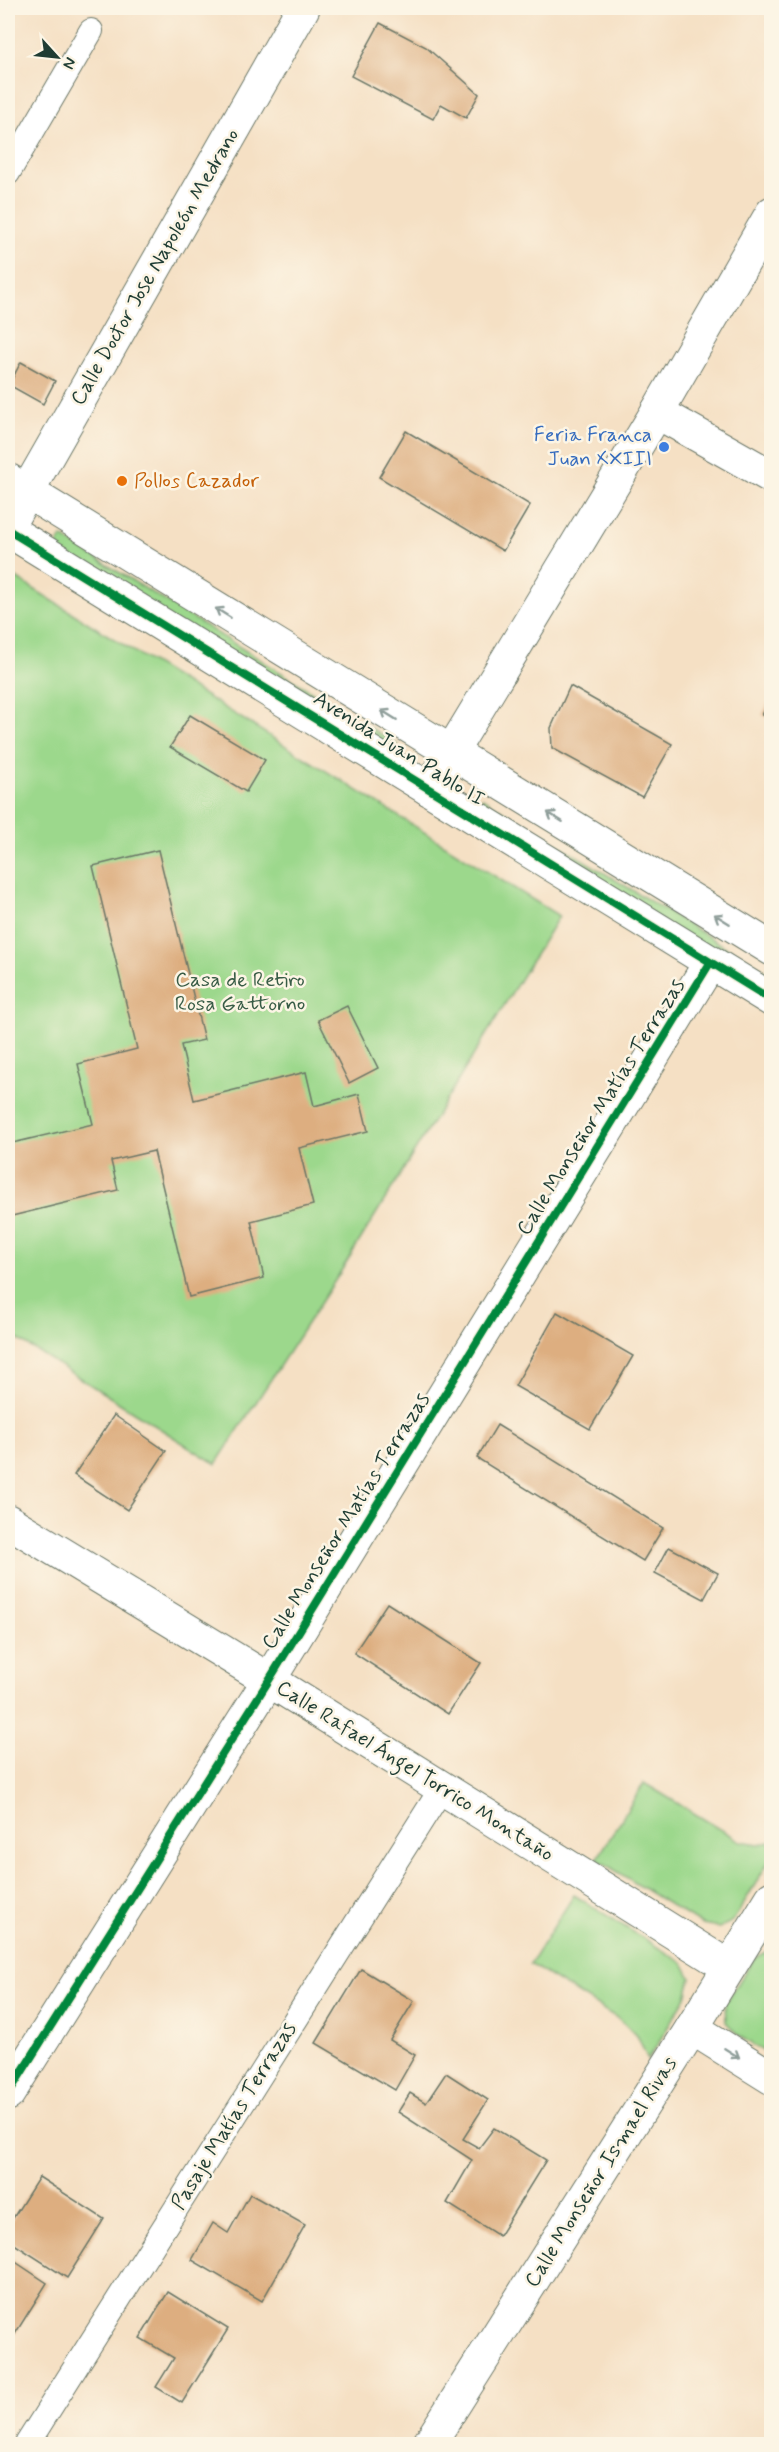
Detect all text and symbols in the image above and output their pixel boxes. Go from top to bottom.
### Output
north arrow [27,27,87,87]
text: N [57,54,81,73]
street label: Calle Doctor Jose Napoleón Medrano [64,124,246,410]
place label: Feria Franca Juan XXIII [534,421,652,473]
marker: Feria Franca Juan XXIII [657,440,671,454]
place label: Pollos Cazador [134,467,259,495]
marker: Pollos Cazador [115,474,129,488]
one-way arrow [215,606,232,618]
street label: Avenida Juan Pablo II [308,685,490,813]
one-way arrow [381,708,398,720]
one-way arrow [547,810,564,822]
one-way arrow [714,912,731,924]
park label: Casa de Retiro Rosa Gattorno [175,966,305,1018]
street label: Calle Monseñor Matías Terrazas [510,973,692,1241]
street label: Calle Monseñor Matías Terrazas [255,1387,437,1655]
street label: Calle Rafael Ángel Torrico Montaño [270,1674,559,1870]
street label: Pasaje Matías Terrazas [165,2017,303,2215]
one-way arrow [723,2047,740,2059]
street label: Calle Monseñor Ismael Rivas [518,2051,684,2293]

